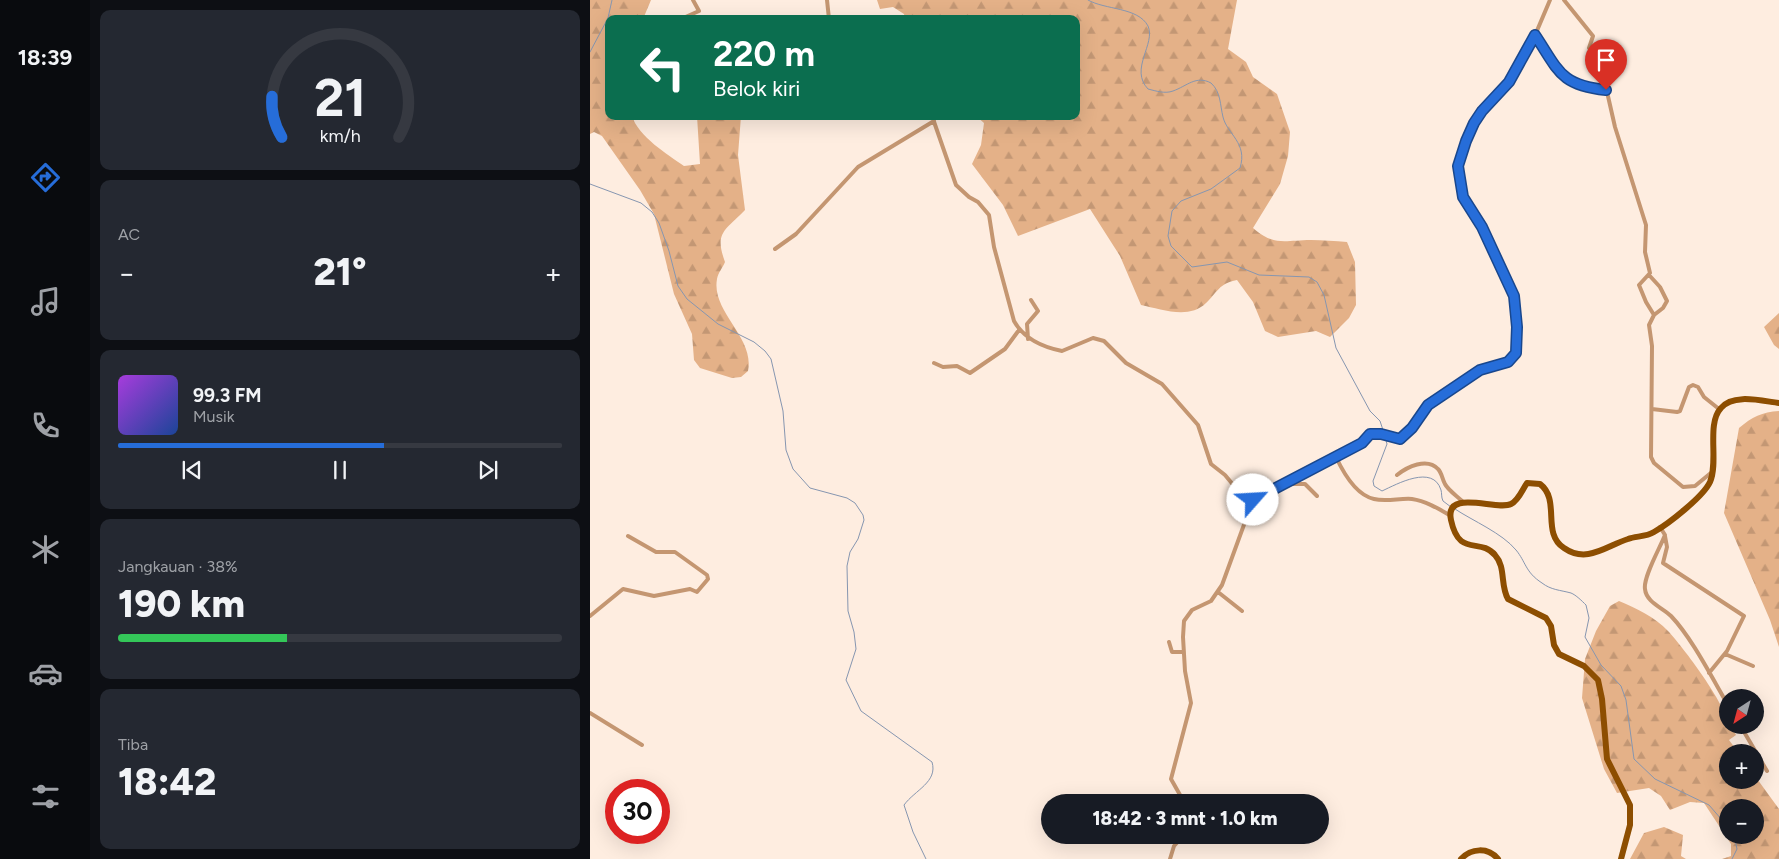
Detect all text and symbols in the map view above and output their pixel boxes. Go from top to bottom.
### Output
text: 220 m [713,33,815,75]
icon: left [630,35,695,100]
pin [1585,39,1627,90]
text: 18:39 [18,44,72,71]
icon: arrive [1592,46,1620,74]
text: 21 [314,67,366,129]
text: Belok kiri [713,75,800,102]
text: km/h [320,125,360,146]
icon: directions [28,160,63,195]
text: AC [118,225,140,244]
text: 21° [313,249,367,295]
text: − [118,256,135,290]
text: + [545,256,562,290]
icon: music [28,284,63,319]
text: 99.3 FM [193,384,262,407]
text: Musik [193,407,234,426]
icon: phone [28,408,63,443]
icon: previous [178,456,206,484]
icon: pause [326,456,354,484]
icon: next [474,456,502,484]
position arrow [1226,473,1278,525]
icon: climate [28,532,63,567]
text: Jangkauan · 38% [118,557,238,576]
text: 190 km [118,581,245,627]
icon: car [28,656,63,691]
north arrow [1719,689,1764,734]
map controls [1719,689,1764,844]
text: Tiba [118,735,148,754]
button: + [1719,744,1764,789]
text: 18:42 [118,759,216,805]
icon: filters [28,779,63,814]
speed limit sign: 30 [605,779,670,844]
button: − [1719,799,1764,844]
text: 18:42 · 3 mnt · 1.0 km [1093,807,1277,830]

